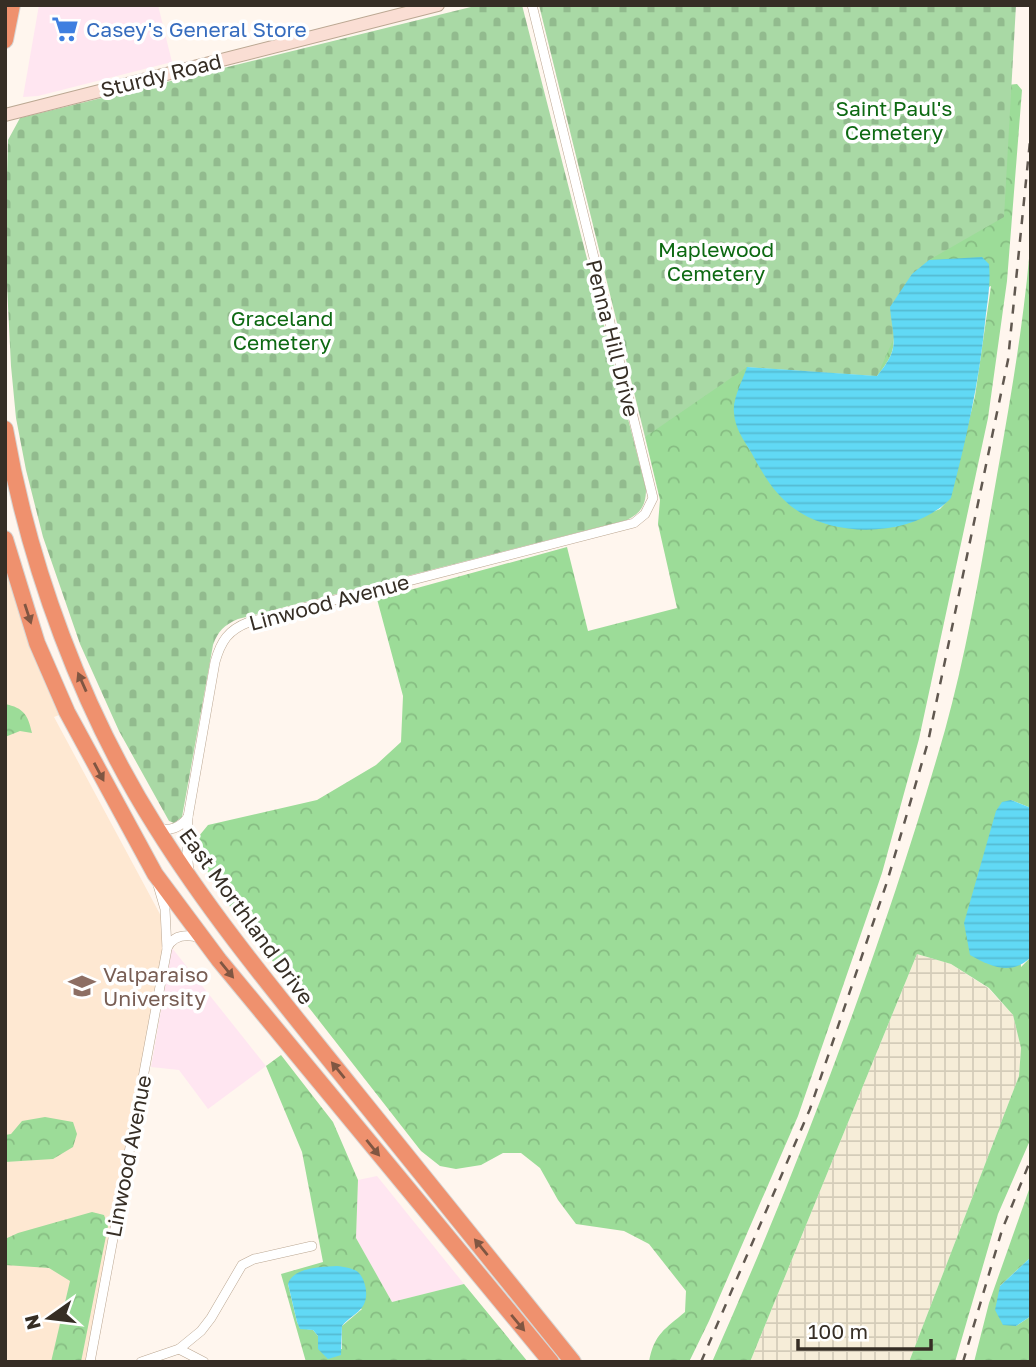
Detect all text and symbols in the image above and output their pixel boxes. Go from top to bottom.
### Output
supermarket icon: Casey's General Store [50,14,80,44]
place label: Casey's General Store [86,16,307,42]
street label: Sturdy Road [98,47,224,103]
park label: Saint Paul's Cemetery [835,95,953,145]
park label: Maplewood Cemetery [658,236,774,286]
street label: Penna Hill Drive [581,257,645,419]
park label: Graceland Cemetery [231,305,333,355]
street label: Linwood Avenue [246,568,412,636]
one-way arrow [23,604,34,625]
one-way arrow [76,672,88,692]
one-way arrow [94,762,105,782]
street label: East Morthland Drive [174,823,320,1009]
place label: Valparaiso University [103,961,208,1011]
one-way arrow [219,962,234,979]
school or university icon: Valparaiso University [67,971,97,1001]
one-way arrow [330,1061,345,1079]
street label: Linwood Avenue [100,1073,156,1239]
one-way arrow [365,1140,380,1157]
one-way arrow [473,1238,488,1256]
north arrow [14,1283,84,1353]
scale bar [798,1308,931,1352]
text: N [19,1312,45,1332]
one-way arrow [511,1314,526,1332]
text: 100 m [808,1318,868,1344]

